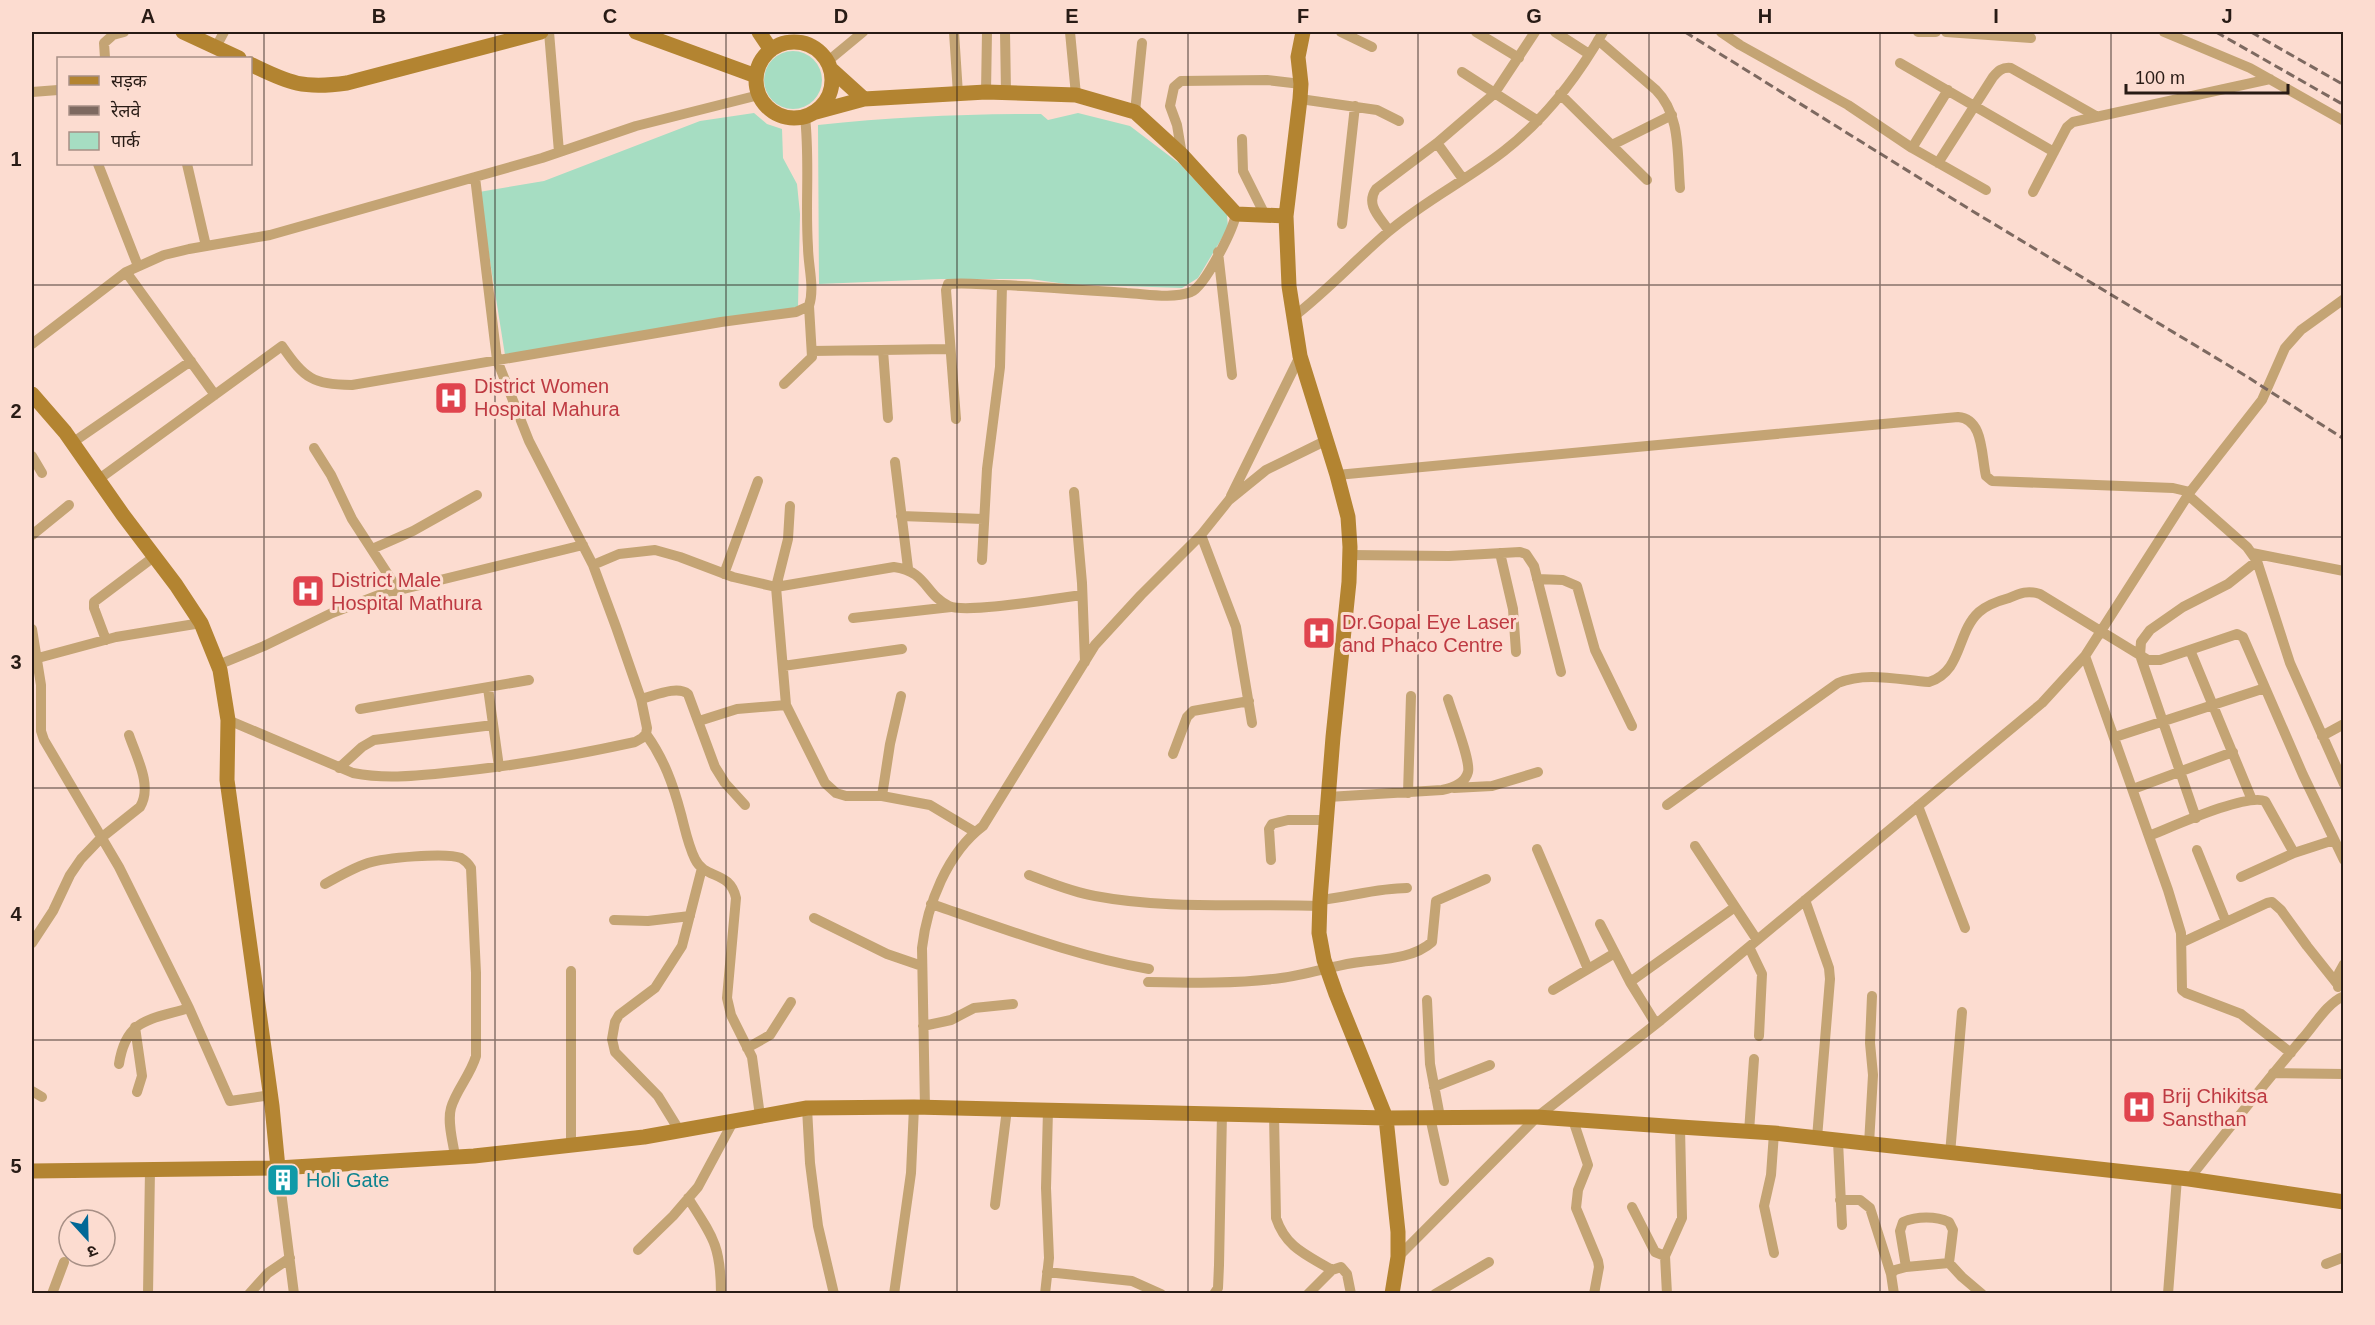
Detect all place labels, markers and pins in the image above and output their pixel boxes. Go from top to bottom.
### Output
place label: District Women Hospital Mahura [474,375,621,420]
hospital icon: District Women Hospital Mahura [433,380,469,416]
place label: District Male Hospital Mathura [331,569,483,614]
hospital icon: District Male Hospital Mathura [290,573,326,609]
place label: Dr.Gopal Eye Laser and Phaco Centre [1342,611,1517,656]
hospital icon: Dr.Gopal Eye Laser and Phaco Centre [1301,615,1337,651]
place label: Brij Chikitsa Sansthan [2162,1085,2268,1130]
hospital icon: Brij Chikitsa Sansthan [2121,1089,2157,1125]
building icon: Holi Gate [265,1162,301,1198]
place label: Holi Gate [306,1169,389,1191]

